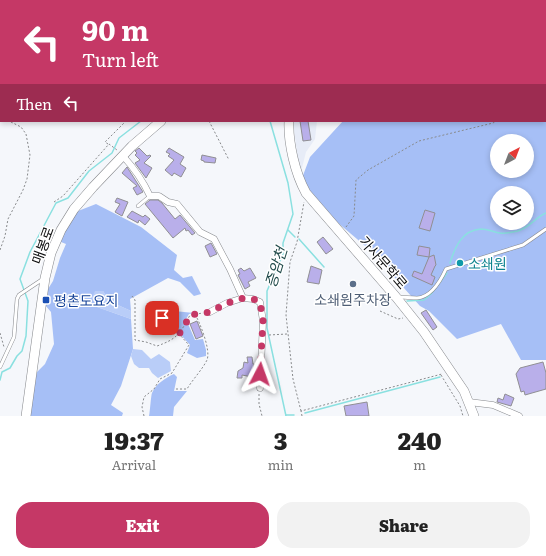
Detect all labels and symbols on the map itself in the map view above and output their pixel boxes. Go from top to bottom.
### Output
north arrow [490,134,534,178]
street label: 매봉로 [26,223,58,267]
street label: 가사문학로 [355,231,413,293]
water label: 증암천 [258,242,293,290]
place label: 소쇄원 [468,253,507,273]
marker: 소쇄원 [455,258,465,268]
marker: 소쇄원주차장 [348,279,358,289]
place label: 소쇄원주차장 [314,289,392,309]
place label: 평촌도요지 [54,290,118,310]
marker: 평촌도요지 [41,295,51,305]
pin [145,301,179,335]
position arrow [239,353,281,395]

